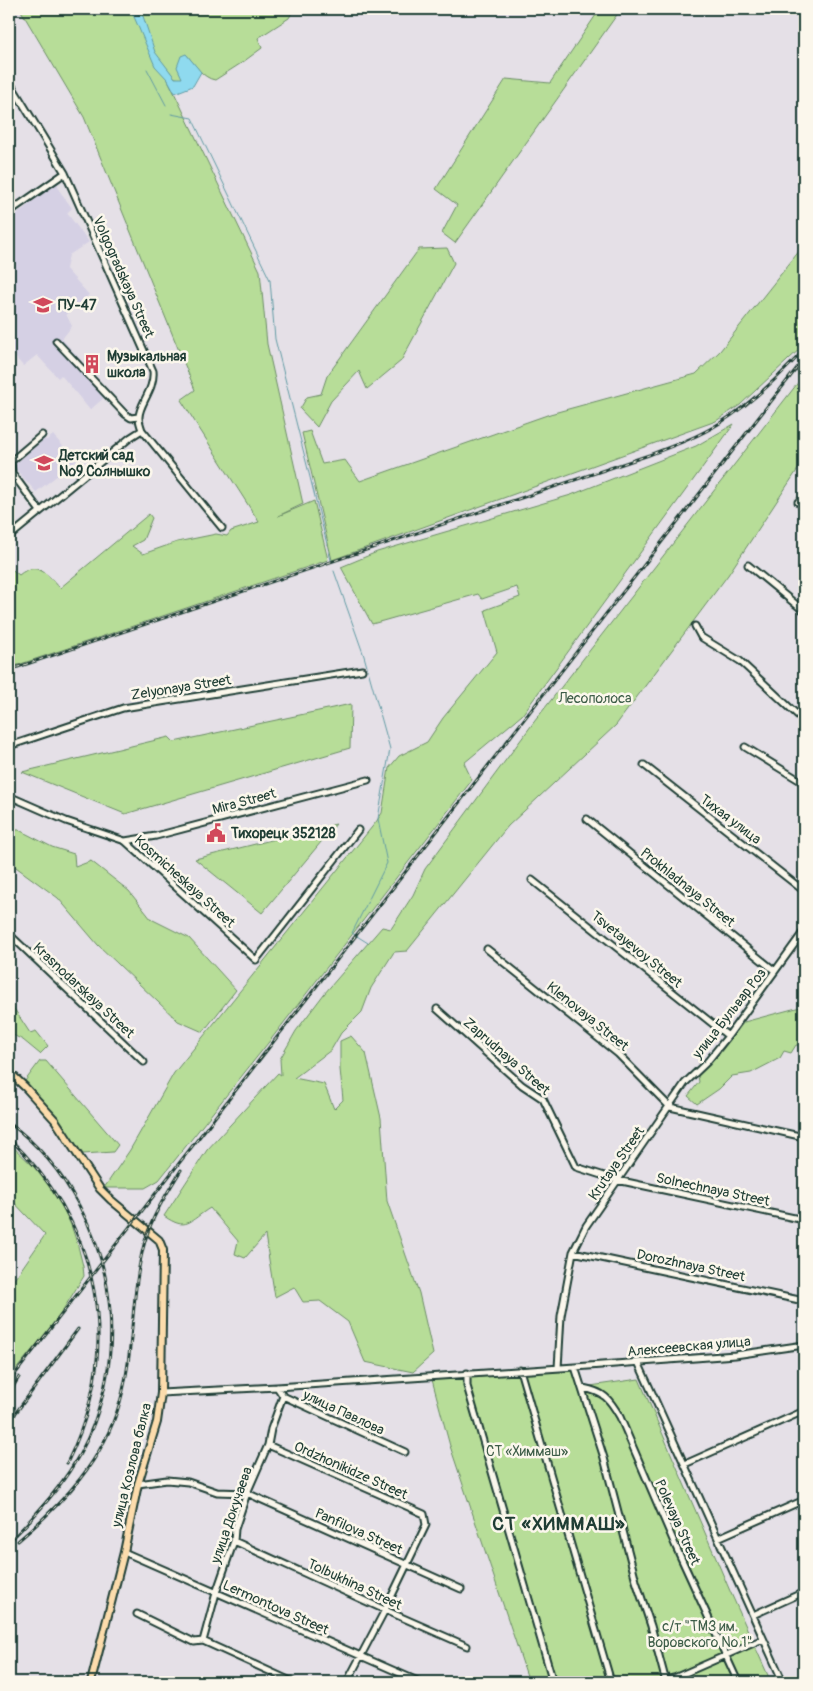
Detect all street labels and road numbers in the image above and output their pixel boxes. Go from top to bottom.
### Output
street label: Volgogradskaya Street [89,214,158,341]
street label: Zelyonaya Street [130,671,233,704]
street label: Mira Street [210,785,278,818]
street label: Тихая улица [697,791,765,848]
street label: Kosmicheskaya Street [131,832,239,931]
street label: Prokhladnaya Street [637,844,739,931]
street label: Tsvetayevoy Street [588,907,686,992]
street label: Krasnodarskaya Street [29,939,138,1042]
street label: улица Бульвар Роз [688,965,770,1063]
street label: Klenovaya Street [543,978,632,1055]
street label: Zaprudnaya Street [460,1014,554,1099]
street label: Krutaya Street [585,1123,648,1203]
street label: Solnechnaya Street [655,1169,771,1210]
street label: Dorozhnaya Street [635,1246,747,1285]
street label: Алексеевская улица [627,1333,751,1360]
street label: улица Павлова [299,1386,387,1439]
street label: улица Козлова балка [108,1401,155,1530]
street label: Ordzhonikidze Street [291,1438,411,1503]
street label: улица Докучаева [207,1465,256,1567]
street label: Polevaya Street [651,1477,704,1568]
street label: Panfilova Street [312,1505,406,1558]
street label: Tolbukhina Street [305,1555,405,1614]
street label: Lermontova Street [220,1576,332,1639]

